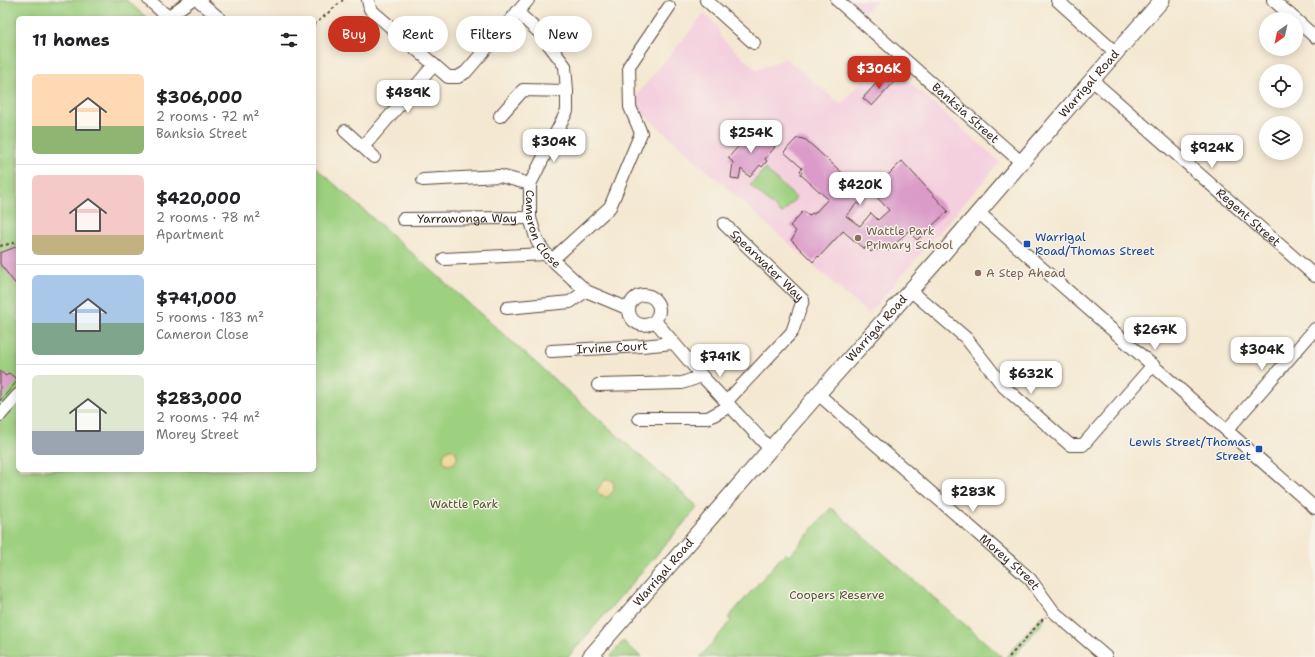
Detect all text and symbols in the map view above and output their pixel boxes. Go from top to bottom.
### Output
north arrow [1259,12,1303,56]
map controls [1259,12,1303,160]
chip: Buy [328,16,380,52]
chip: Rent [388,16,448,52]
chip: Filters [456,16,526,52]
chip: New [534,16,592,52]
text: 11 homes [32,29,110,51]
icon: filters [278,29,300,51]
street label: Warrigal Road [1055,46,1123,121]
pin: $306K [851,56,907,90]
text: $306K [857,60,901,77]
button: locate [1259,64,1303,108]
street label: Banksia Street [928,79,1002,147]
pin: $489K [380,80,436,114]
text: $489K [386,84,430,101]
text: $306,000 [156,86,243,108]
icon: home [64,90,112,138]
text: 2 rooms · 72 m² [156,108,260,125]
button: layers [1259,116,1303,160]
pin: $254K [723,120,779,154]
text: $254K [729,124,773,141]
text: Banksia Street [156,125,247,142]
pin: $304K [526,129,582,163]
text: $304K [532,133,576,150]
pin: $924K [1184,135,1240,169]
text: $924K [1190,139,1234,156]
pin: $420K [832,172,888,206]
text: $420K [838,176,882,193]
street label: Regent Street [1213,185,1284,250]
text: $420,000 [156,187,241,209]
street label: Cameron Close [522,190,564,272]
icon: home [64,191,112,239]
text: 2 rooms · 78 m² [156,209,260,226]
street label: Yarrawonga Way [417,210,517,227]
place label: Wattle Park Primary School [866,223,953,253]
text: Apartment [156,226,224,243]
street label: Spearwater Way [727,226,808,305]
place label: Warrigal Road/Thomas Street [1035,229,1155,259]
marker: Wattle Park Primary School [853,233,863,243]
marker: Warrigal Road/Thomas Street [1022,239,1032,249]
place label: A Step Ahead [986,265,1066,281]
marker: A Step Ahead [973,268,983,278]
text: $741,000 [156,287,237,309]
icon: home [64,291,112,339]
street label: Warrigal Road [842,291,911,365]
text: 5 rooms · 183 m² [156,309,264,326]
pin: $267K [1127,317,1183,351]
text: $267K [1133,321,1177,338]
text: Cameron Close [156,326,249,343]
street label: Irvine Court [576,337,648,358]
pin: $304K [1234,337,1290,371]
text: $304K [1240,341,1284,358]
pin: $741K [692,344,748,378]
text: $741K [700,348,740,365]
pin: $632K [1003,361,1059,395]
text: $632K [1009,365,1053,382]
text: $283,000 [156,387,242,409]
icon: home [64,391,112,439]
text: 2 rooms · 74 m² [156,409,260,426]
text: Morey Street [156,426,239,443]
place label: Lewis Street/Thomas Street [1129,434,1251,464]
marker: Lewis Street/Thomas Street [1254,444,1264,454]
pin: $283K [945,479,1001,513]
text: $283K [951,483,995,500]
park label: Wattle Park [430,496,498,512]
street label: Morey Street [976,530,1043,593]
street label: Warrigal Road [630,535,697,610]
park label: Coopers Reserve [789,587,885,603]

